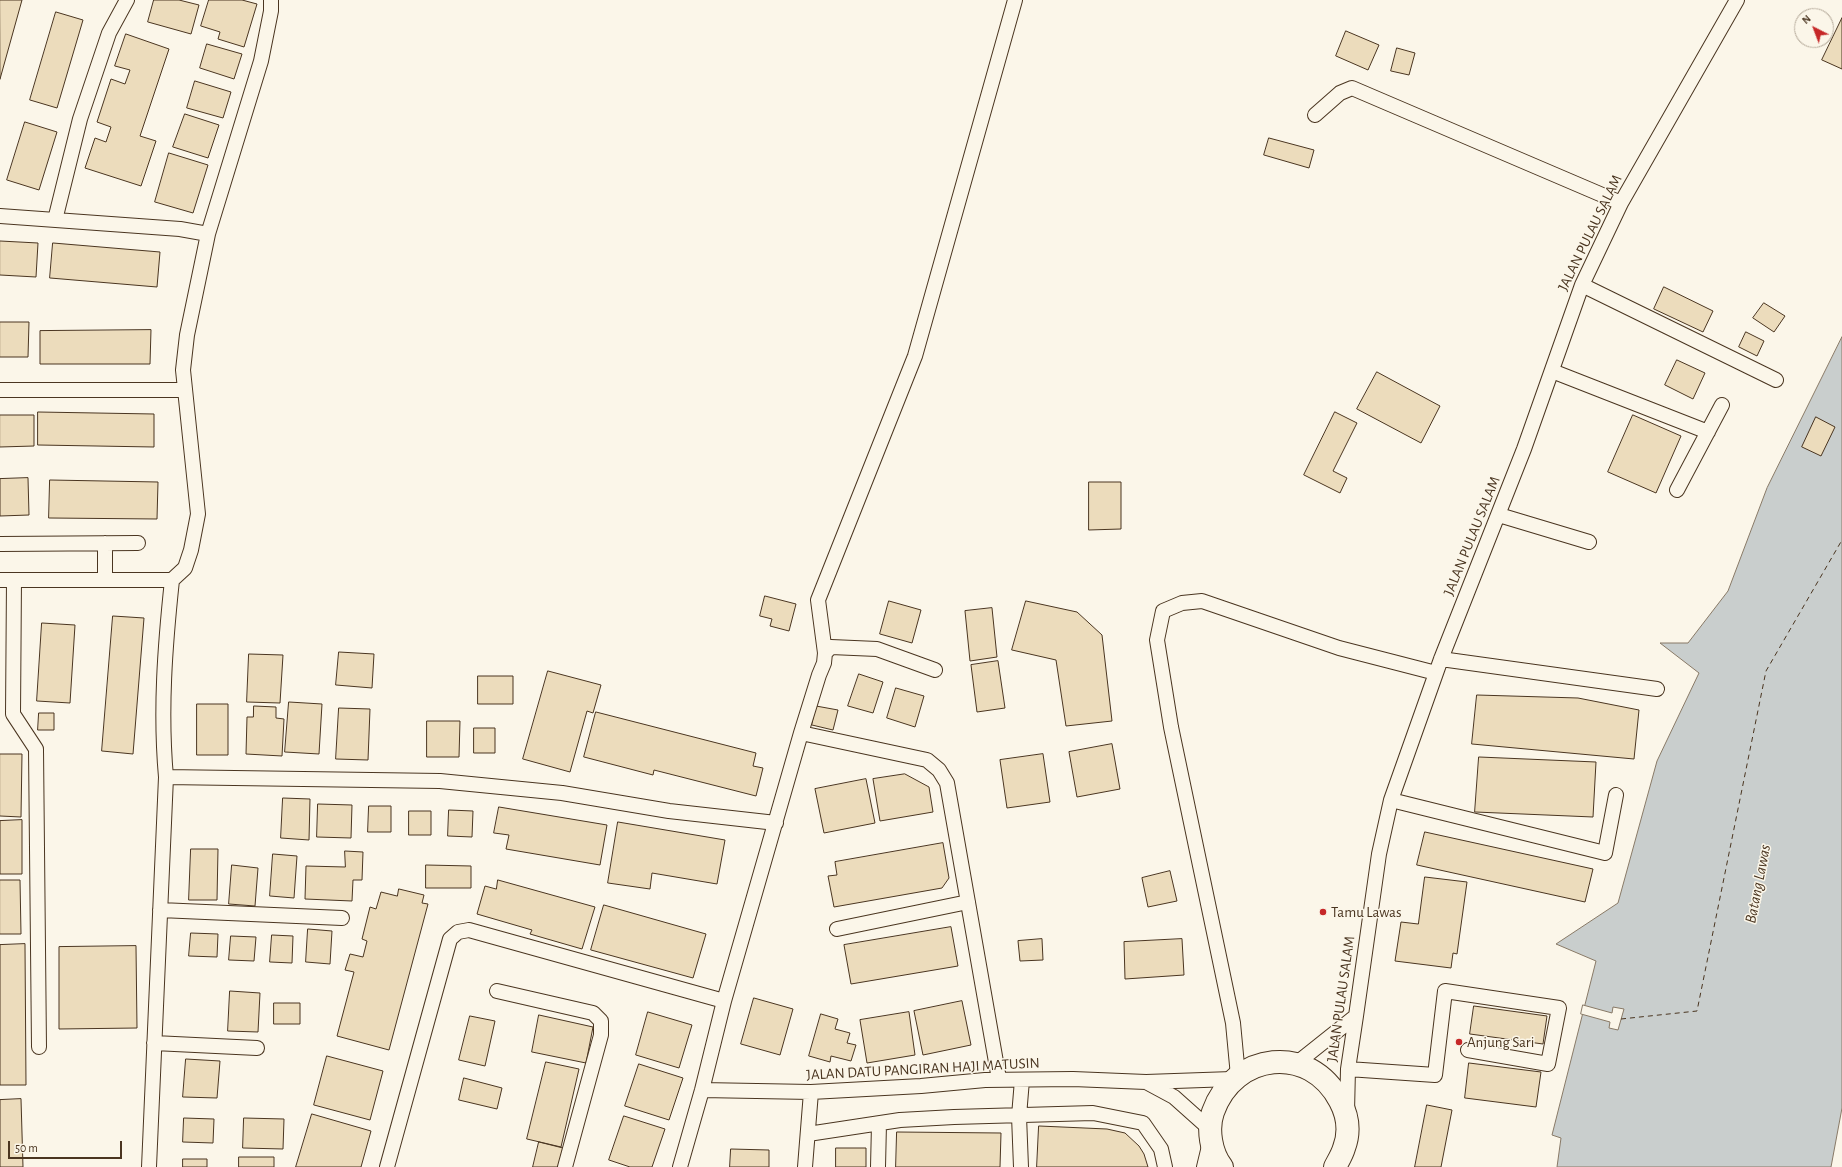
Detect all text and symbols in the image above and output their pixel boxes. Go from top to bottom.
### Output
north arrow [1794,8,1834,48]
text: N [1800,13,1813,26]
street label: JALAN PULAU SALAM [1554,172,1626,294]
street label: JALAN PULAU SALAM [1440,474,1504,598]
water label: Batang Lawas [1741,843,1775,925]
place label: Tamu Lawas [1331,903,1402,921]
marker: Tamu Lawas [1318,907,1328,917]
street label: JALAN PULAU SALAM [1323,935,1359,1063]
place label: Anjung Sari [1467,1033,1534,1051]
marker: Anjung Sari [1454,1037,1464,1047]
street label: JALAN DATU PANGIRAN HAJI MATUSIN [806,1054,1040,1084]
scale bar [10,1133,124,1159]
text: 50 m [15,1142,38,1154]

